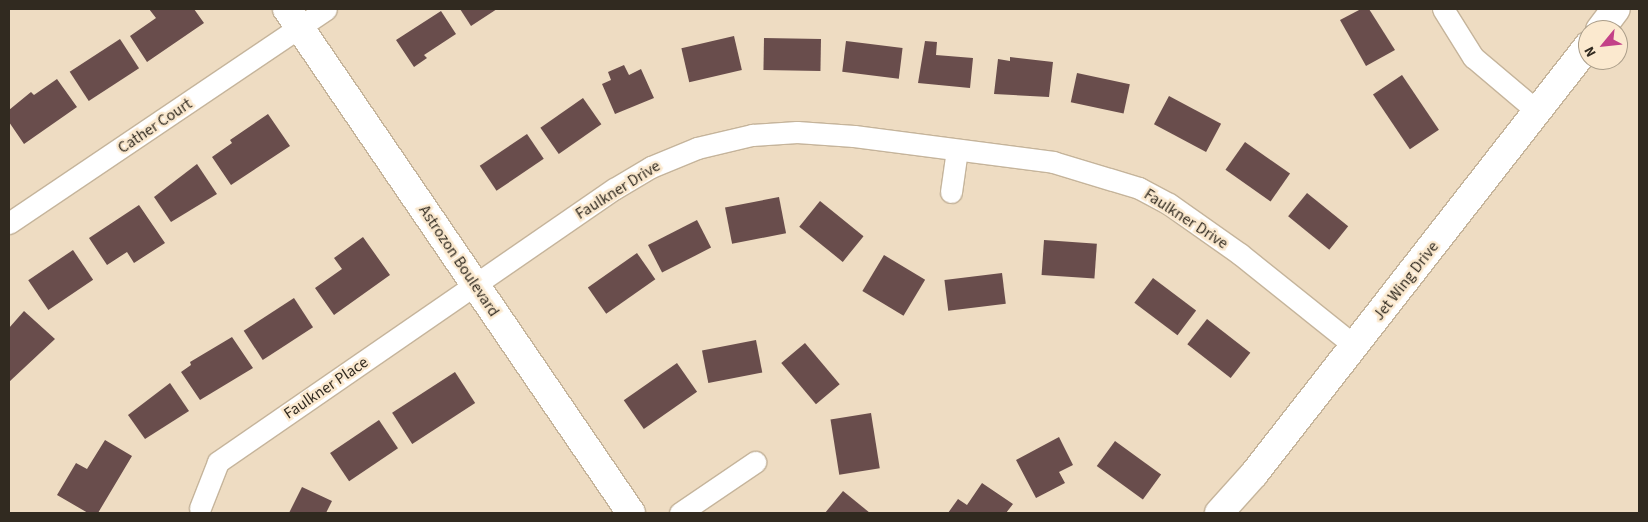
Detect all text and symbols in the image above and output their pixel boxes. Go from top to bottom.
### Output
north arrow [1578,20,1628,70]
text: N [1580,43,1602,60]
street label: Cather Court [114,94,196,158]
street label: Faulkner Drive [572,156,664,224]
street label: Faulkner Drive [1140,185,1232,253]
street label: Astrozon Boulevard [415,202,503,320]
street label: Jet Wing Drive [1369,238,1443,324]
street label: Faulkner Place [280,353,372,423]

